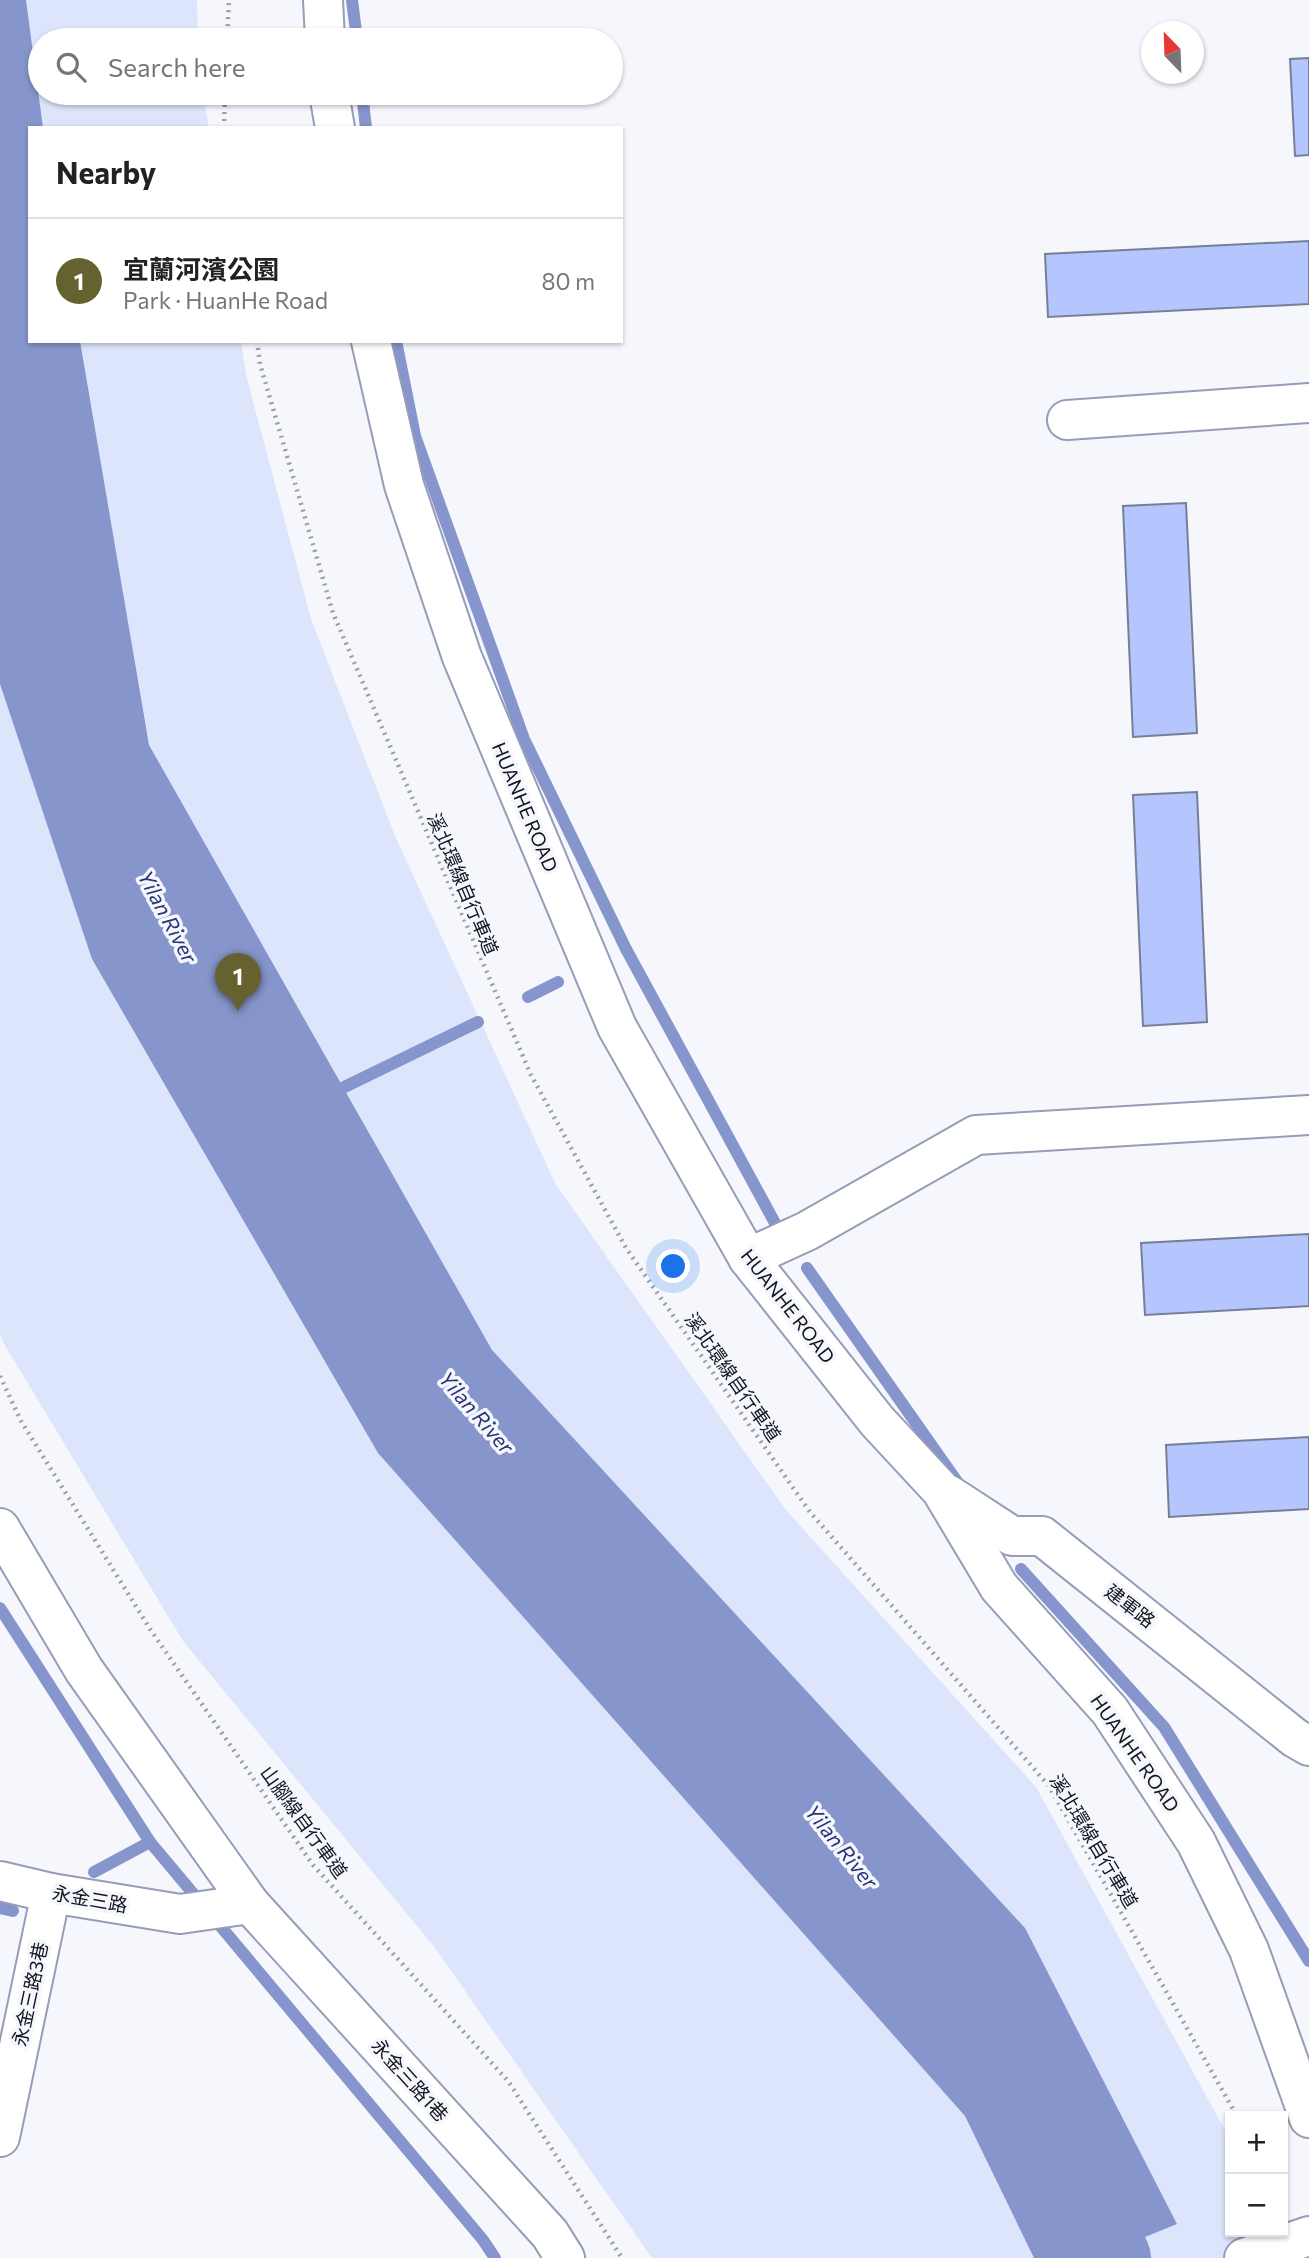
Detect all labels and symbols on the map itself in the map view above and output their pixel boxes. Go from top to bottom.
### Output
north arrow [1141,21,1204,84]
street label: HUANHE ROAD [488,739,563,875]
street label: 溪北環線自行車道 [423,809,504,958]
water label: Yilan River [134,866,203,967]
pin: 1 [215,953,261,1011]
street label: HUANHE ROAD [737,1244,840,1367]
your location [656,1249,690,1283]
street label: 溪北環線自行車道 [680,1308,786,1446]
water label: Yilan River [435,1366,520,1459]
street label: 建軍路 [1101,1579,1160,1632]
street label: HUANHE ROAD [1086,1689,1185,1816]
street label: 山腳線自行車道 [256,1761,353,1882]
street label: 溪北環線自行車道 [1045,1770,1143,1912]
water label: Yilan River [801,1799,884,1894]
street label: 永金三路 [51,1881,130,1916]
street label: 永金三路3巷 [7,1940,52,2048]
street label: 永金三路1巷 [367,2034,453,2126]

